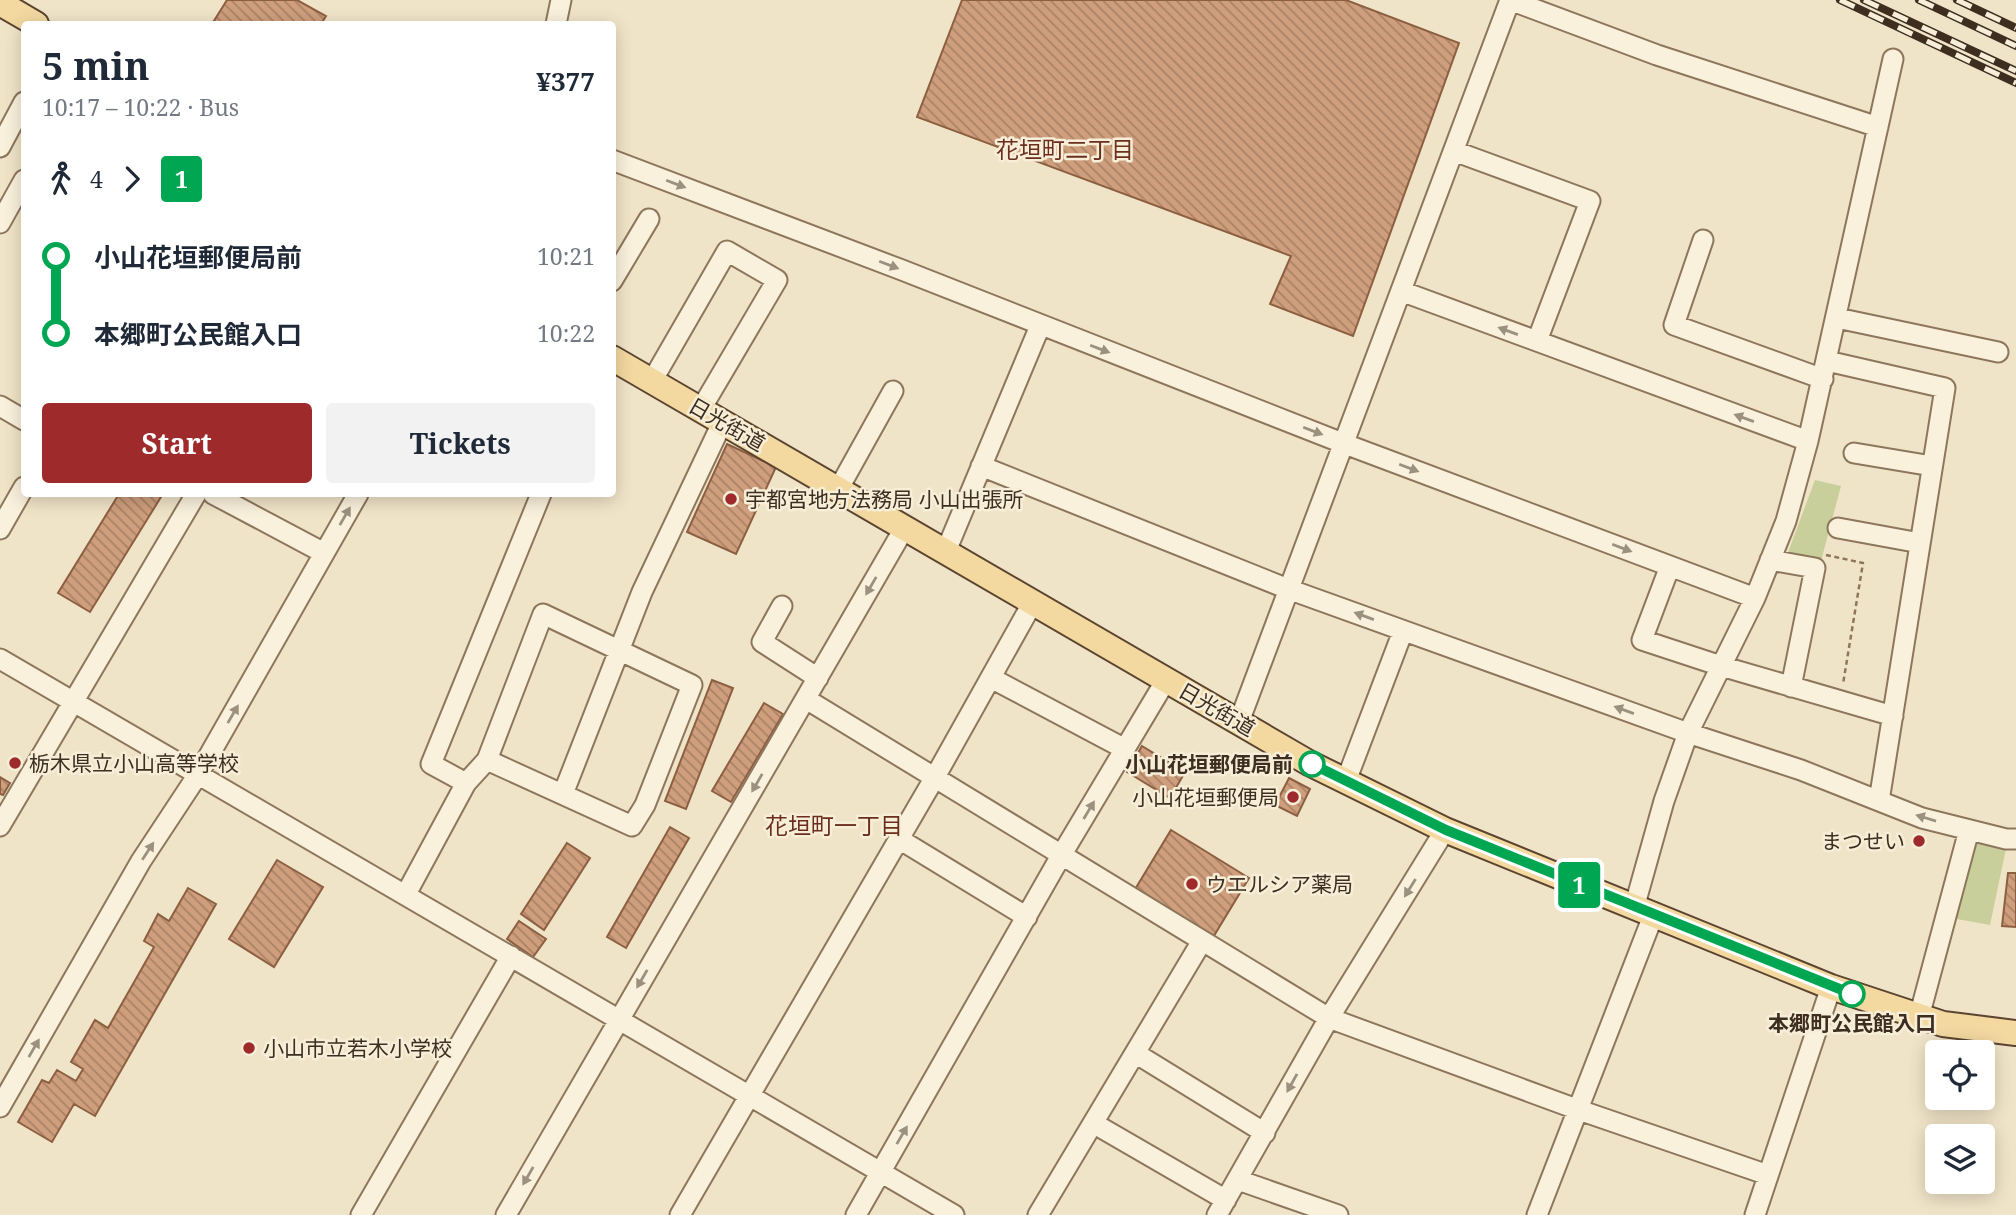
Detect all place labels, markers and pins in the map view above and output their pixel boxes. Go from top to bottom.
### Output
place label: 宇都宮地方法務局 小山出張所 [745,485,1023,513]
marker: 宇都宮地方法務局 小山出張所 [723,491,739,507]
place label: 栃木県立小山高等学校 [29,749,239,777]
place label: 小山花垣郵便局前 [1125,750,1293,778]
marker: 小山花垣郵便局前 [1299,751,1325,777]
marker: 栃木県立小山高等学校 [7,755,23,771]
place label: 小山花垣郵便局 [1132,783,1279,811]
marker: 小山花垣郵便局 [1285,789,1301,805]
place label: まつせい [1821,827,1905,855]
marker: まつせい [1911,833,1927,849]
place label: ウエルシア薬局 [1206,870,1353,898]
marker: ウエルシア薬局 [1184,876,1200,892]
marker: 本郷町公民館入口 [1839,981,1865,1007]
place label: 本郷町公民館入口 [1768,1009,1936,1037]
place label: 小山市立若木小学校 [263,1034,452,1062]
marker: 小山市立若木小学校 [241,1040,257,1056]

